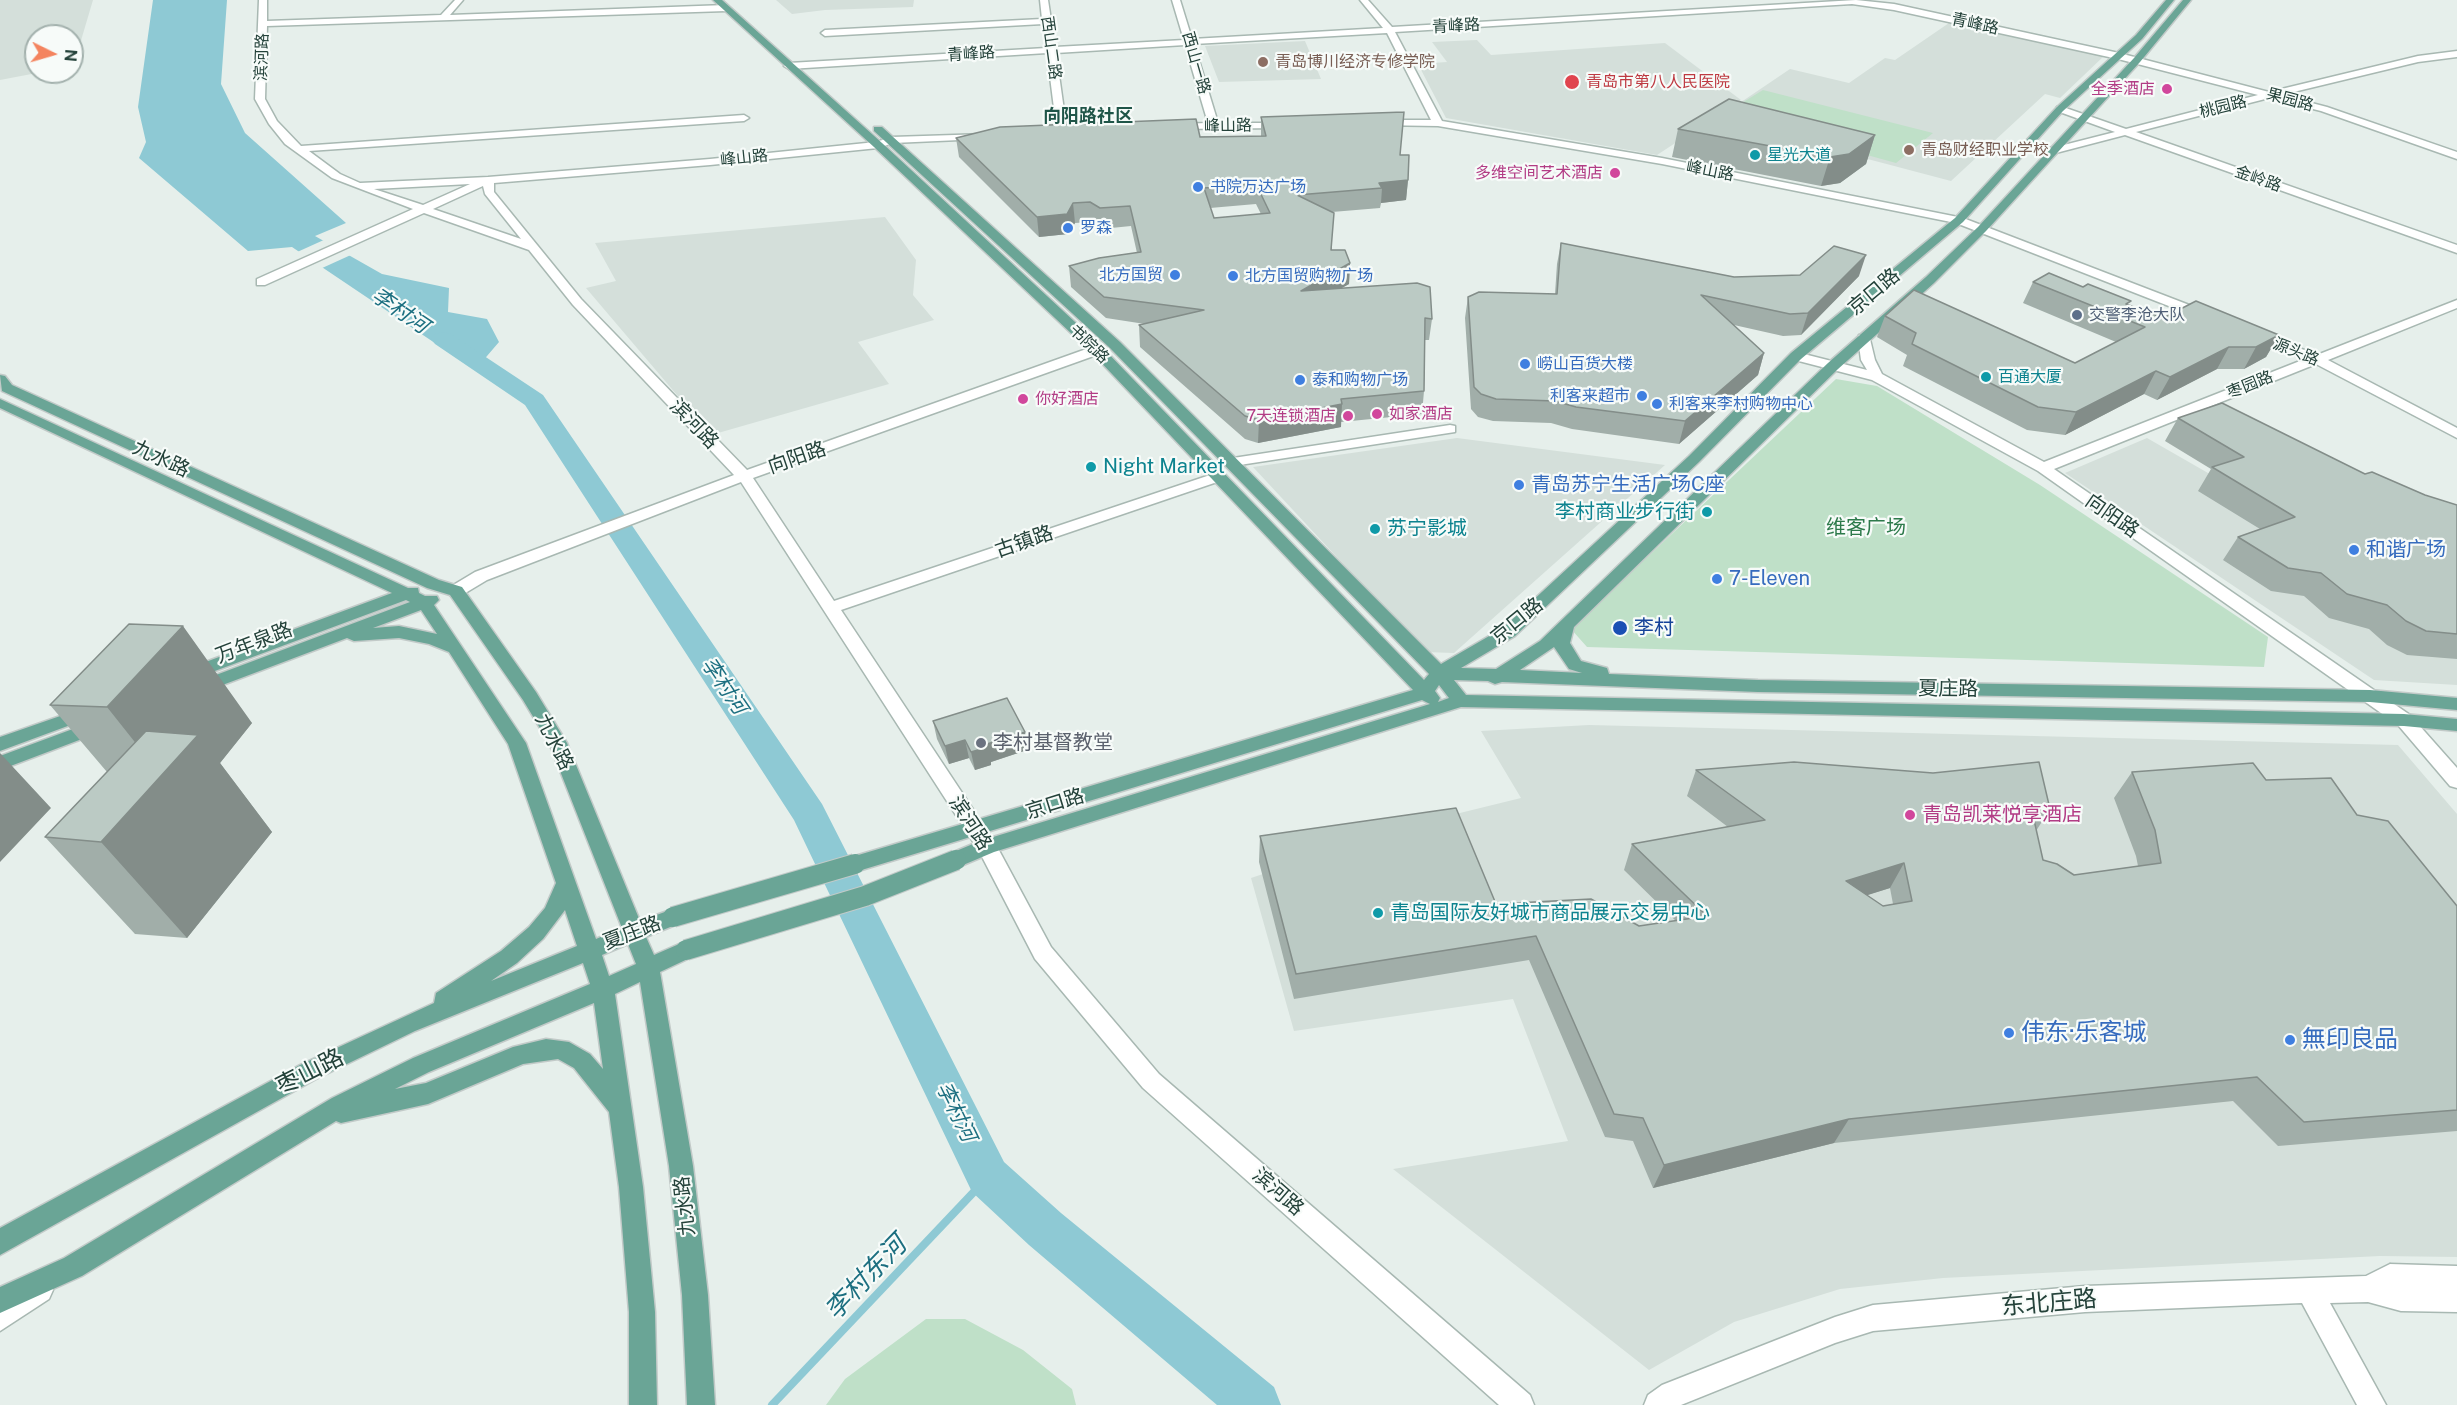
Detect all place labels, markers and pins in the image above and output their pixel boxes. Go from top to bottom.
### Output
place label: 青岛博川经济专修学院 [1275,52,1435,72]
marker: 青岛博川经济专修学院 [1256,55,1270,69]
place label: 青岛市第八人民医院 [1586,72,1730,92]
marker: 青岛市第八人民医院 [1563,73,1581,91]
place label: 全季酒店 [2091,79,2155,99]
marker: 全季酒店 [2160,82,2174,96]
place label: 青岛财经职业学校 [1921,140,2049,160]
marker: 青岛财经职业学校 [1902,143,1916,157]
place label: 星光大道 [1767,145,1831,165]
marker: 星光大道 [1748,148,1762,162]
place label: 多维空间艺术酒店 [1475,163,1603,183]
marker: 多维空间艺术酒店 [1608,166,1622,180]
place label: 书院万达广场 [1210,177,1306,197]
marker: 书院万达广场 [1191,180,1205,194]
place label: 罗森 [1080,218,1112,238]
marker: 罗森 [1061,221,1075,235]
place label: 北方国贸 [1099,265,1163,285]
place label: 北方国贸购物广场 [1245,266,1373,286]
marker: 北方国贸 [1168,268,1182,282]
marker: 北方国贸购物广场 [1226,269,1240,283]
place label: 交警李沧大队 [2089,305,2185,325]
marker: 交警李沧大队 [2070,308,2084,322]
place label: 崂山百货大楼 [1537,354,1633,374]
marker: 崂山百货大楼 [1518,357,1532,371]
place label: 百通大厦 [1998,367,2062,387]
place label: 泰和购物广场 [1312,370,1408,390]
marker: 百通大厦 [1979,370,1993,384]
marker: 泰和购物广场 [1293,373,1307,387]
place label: 利客来超市 [1550,386,1630,406]
place label: 你好酒店 [1035,389,1099,409]
marker: 利客来超市 [1635,389,1649,403]
marker: 你好酒店 [1016,392,1030,406]
place label: 利客来李村购物中心 [1669,394,1813,414]
marker: 利客来李村购物中心 [1650,397,1664,411]
place label: 如家酒店 [1389,404,1453,424]
place label: 7天连锁酒店 [1246,406,1336,426]
marker: 如家酒店 [1370,407,1384,421]
marker: 7天连锁酒店 [1341,409,1355,423]
place label: Night Market [1103,455,1225,479]
marker: Night Market [1084,460,1098,474]
place label: 青岛苏宁生活广场C座 [1531,473,1725,497]
marker: 青岛苏宁生活广场C座 [1512,478,1526,492]
place label: 李村商业步行街 [1555,500,1695,524]
marker: 李村商业步行街 [1700,505,1714,519]
place label: 苏宁影城 [1387,517,1467,541]
marker: 苏宁影城 [1368,522,1382,536]
place label: 和谐广场 [2366,538,2446,562]
marker: 和谐广场 [2347,543,2361,557]
place label: 7-Eleven [1729,567,1810,591]
marker: 7-Eleven [1710,572,1724,586]
place label: 李村 [1634,616,1674,640]
marker: 李村 [1611,619,1629,637]
place label: 李村基督教堂 [993,731,1113,755]
marker: 李村基督教堂 [974,736,988,750]
place label: 青岛凯莱悦享酒店 [1922,803,2082,827]
marker: 青岛凯莱悦享酒店 [1903,808,1917,822]
place label: 青岛国际友好城市商品展示交易中心 [1390,901,1710,925]
marker: 青岛国际友好城市商品展示交易中心 [1371,906,1385,920]
place label: 伟东·乐客城 [2021,1019,2147,1047]
marker: 伟东·乐客城 [2002,1026,2016,1040]
place label: 無印良品 [2302,1026,2398,1054]
marker: 無印良品 [2283,1033,2297,1047]

